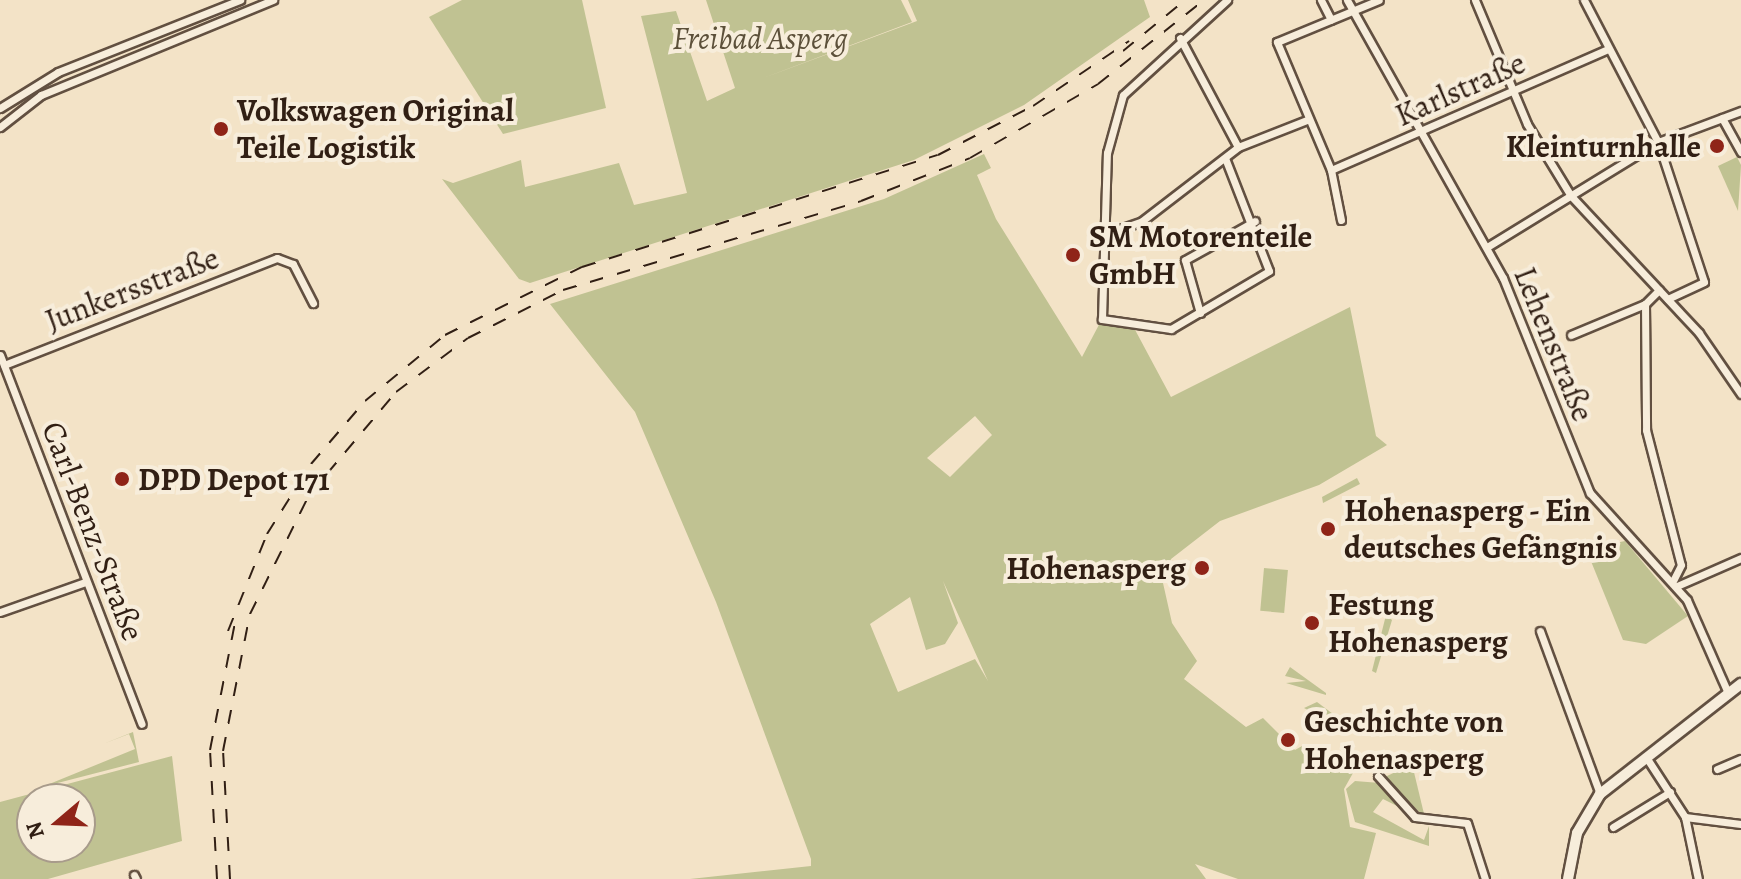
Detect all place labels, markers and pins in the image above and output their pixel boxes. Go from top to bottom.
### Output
place label: Volkswagen Original Teile Logistik [237,92,514,167]
marker: Volkswagen Original Teile Logistik [212,120,230,138]
place label: Kleinturnhalle [1506,127,1701,165]
marker: Kleinturnhalle [1708,137,1726,155]
place label: SM Motorenteile GmbH [1089,218,1312,293]
marker: SM Motorenteile GmbH [1064,246,1082,264]
place label: DPD Depot 171 [138,460,330,498]
marker: DPD Depot 171 [113,470,131,488]
place label: Hohenasperg - Ein deutsches Gefängnis [1344,492,1618,567]
marker: Hohenasperg - Ein deutsches Gefängnis [1319,520,1337,538]
place label: Hohenasperg [1006,549,1186,587]
marker: Hohenasperg [1193,559,1211,577]
place label: Festung Hohenasperg [1328,586,1508,661]
marker: Festung Hohenasperg [1303,614,1321,632]
place label: Geschichte von Hohenasperg [1304,703,1504,778]
marker: Geschichte von Hohenasperg [1279,731,1297,749]

